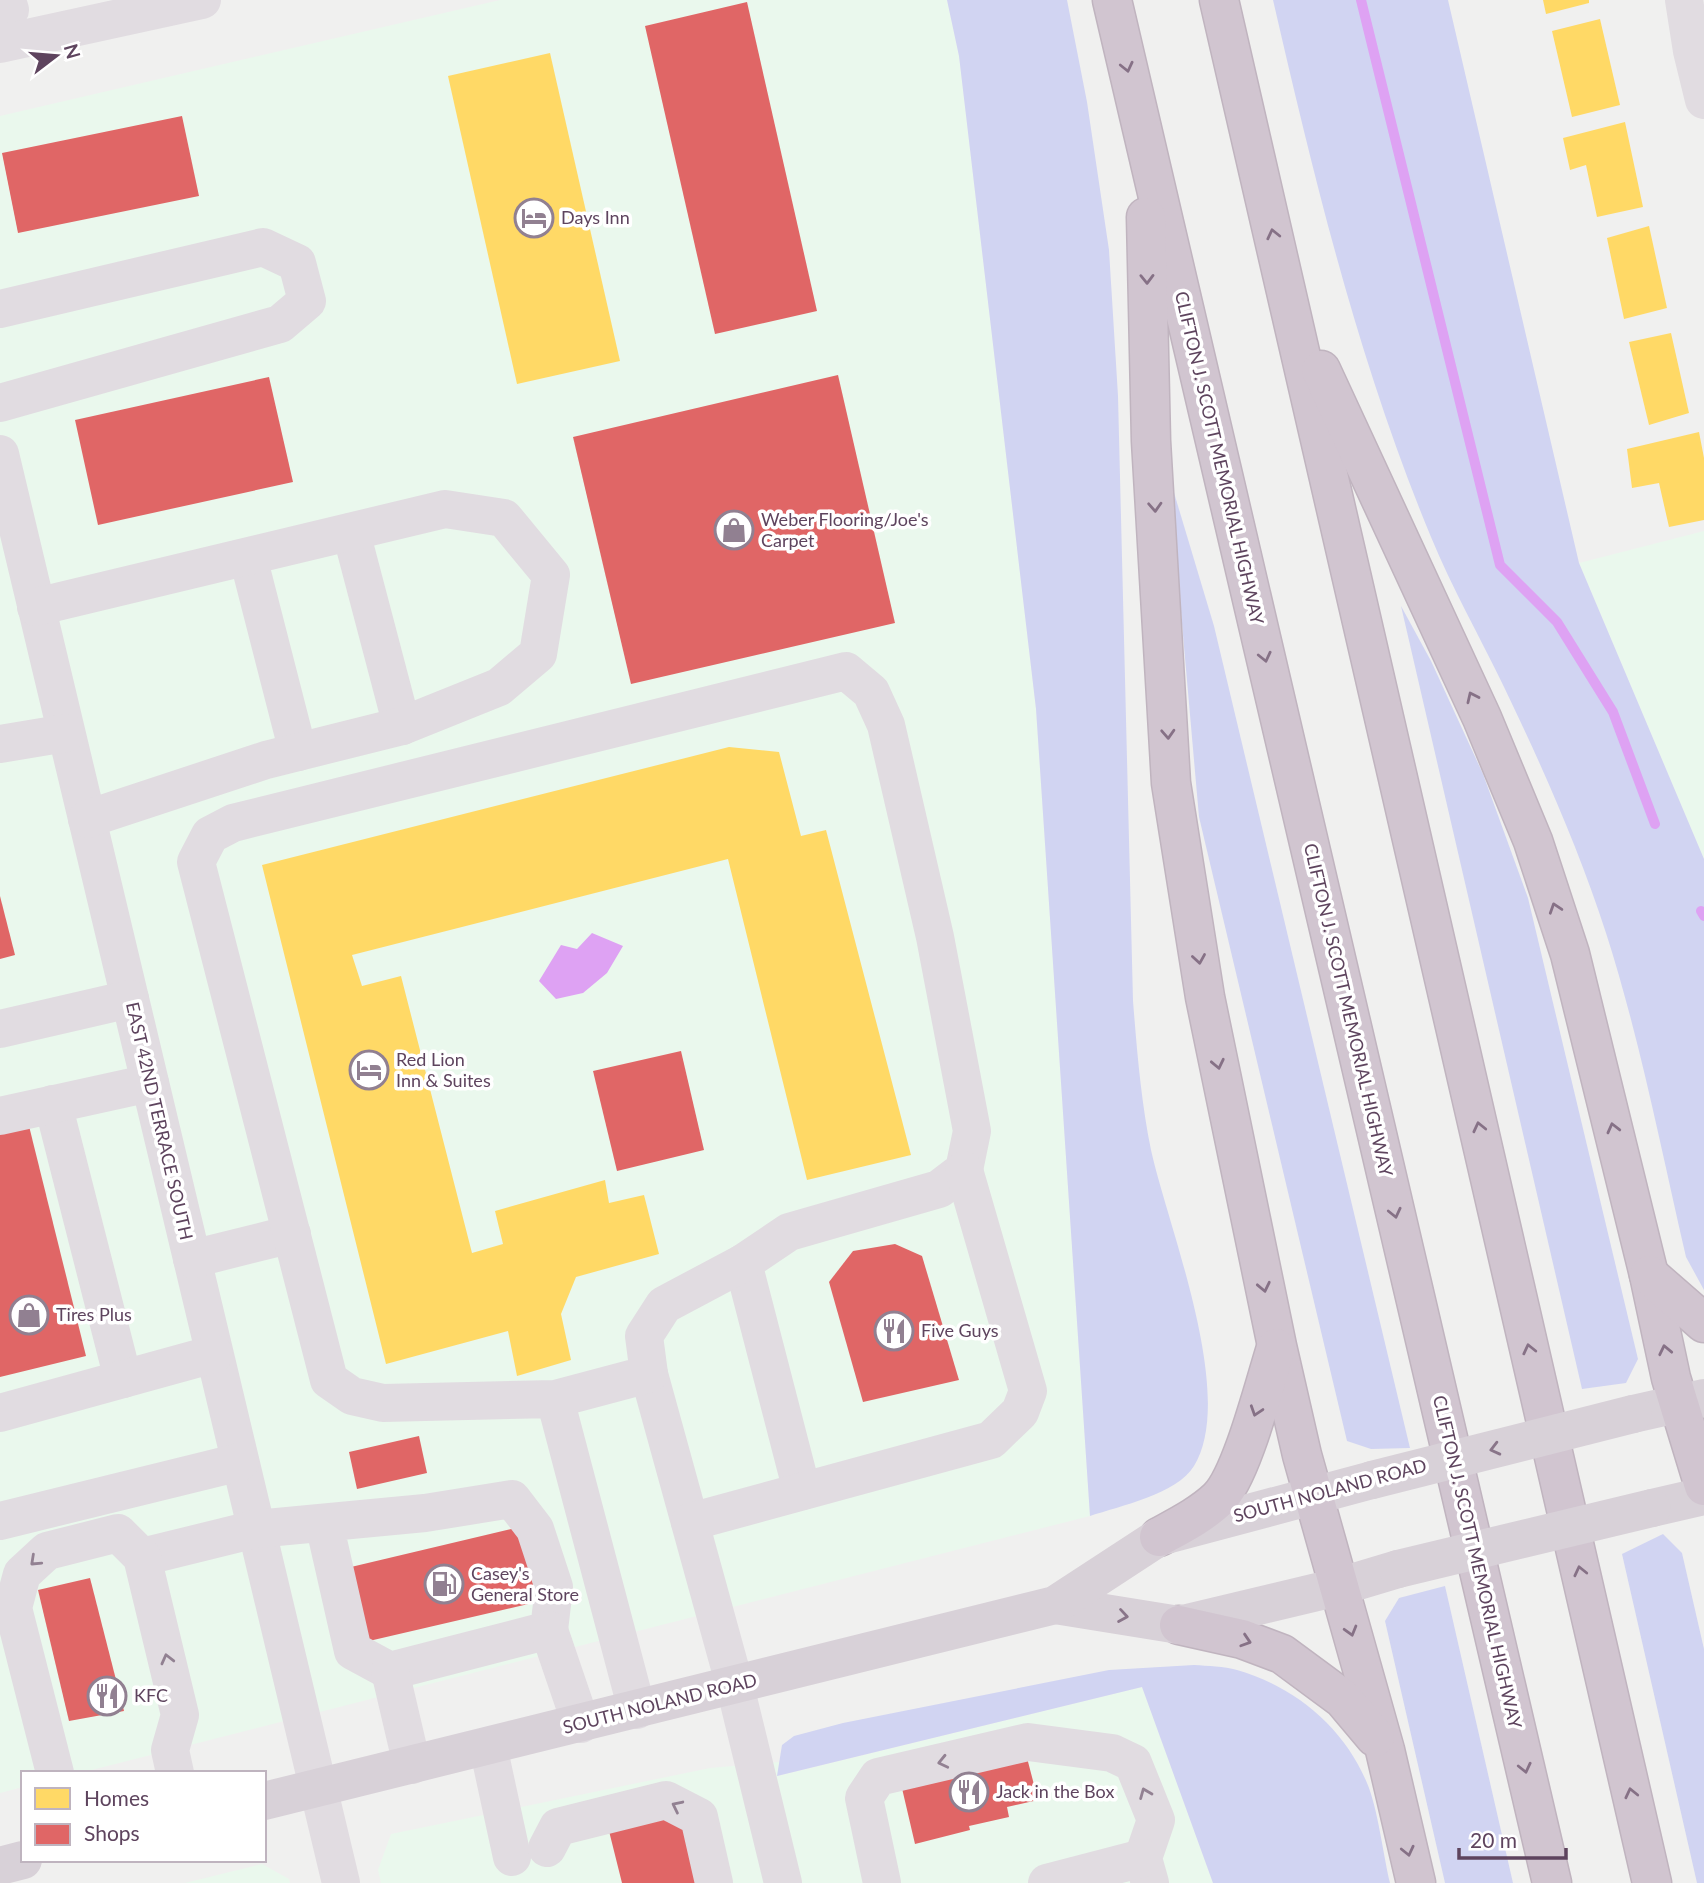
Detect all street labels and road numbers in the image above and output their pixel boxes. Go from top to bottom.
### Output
street label: CLIFTON J. SCOTT MEMORIAL HIGHWAY [1171,289,1269,627]
street label: CLIFTON J. SCOTT MEMORIAL HIGHWAY [1300,841,1398,1179]
street label: EAST 42ND TERRACE SOUTH [122,1000,198,1242]
street label: CLIFTON J. SCOTT MEMORIAL HIGHWAY [1429,1393,1527,1731]
street label: SOUTH NOLAND ROAD [1231,1454,1429,1526]
street label: SOUTH NOLAND ROAD [560,1668,759,1738]

